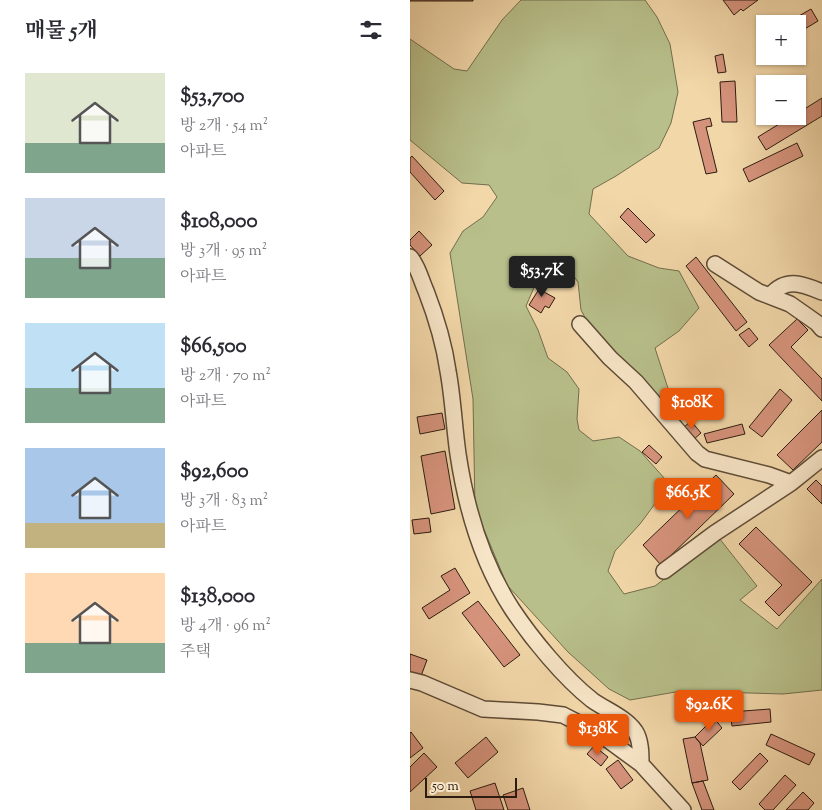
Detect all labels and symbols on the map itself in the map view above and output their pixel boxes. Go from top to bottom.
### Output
pin: $53.7K [501,256,583,298]
pin: $108K [657,388,727,430]
pin: $66.5K [647,478,729,520]
pin: $92.6K [668,690,750,732]
pin: $138K [563,714,633,756]
scale bar [425,775,518,798]

